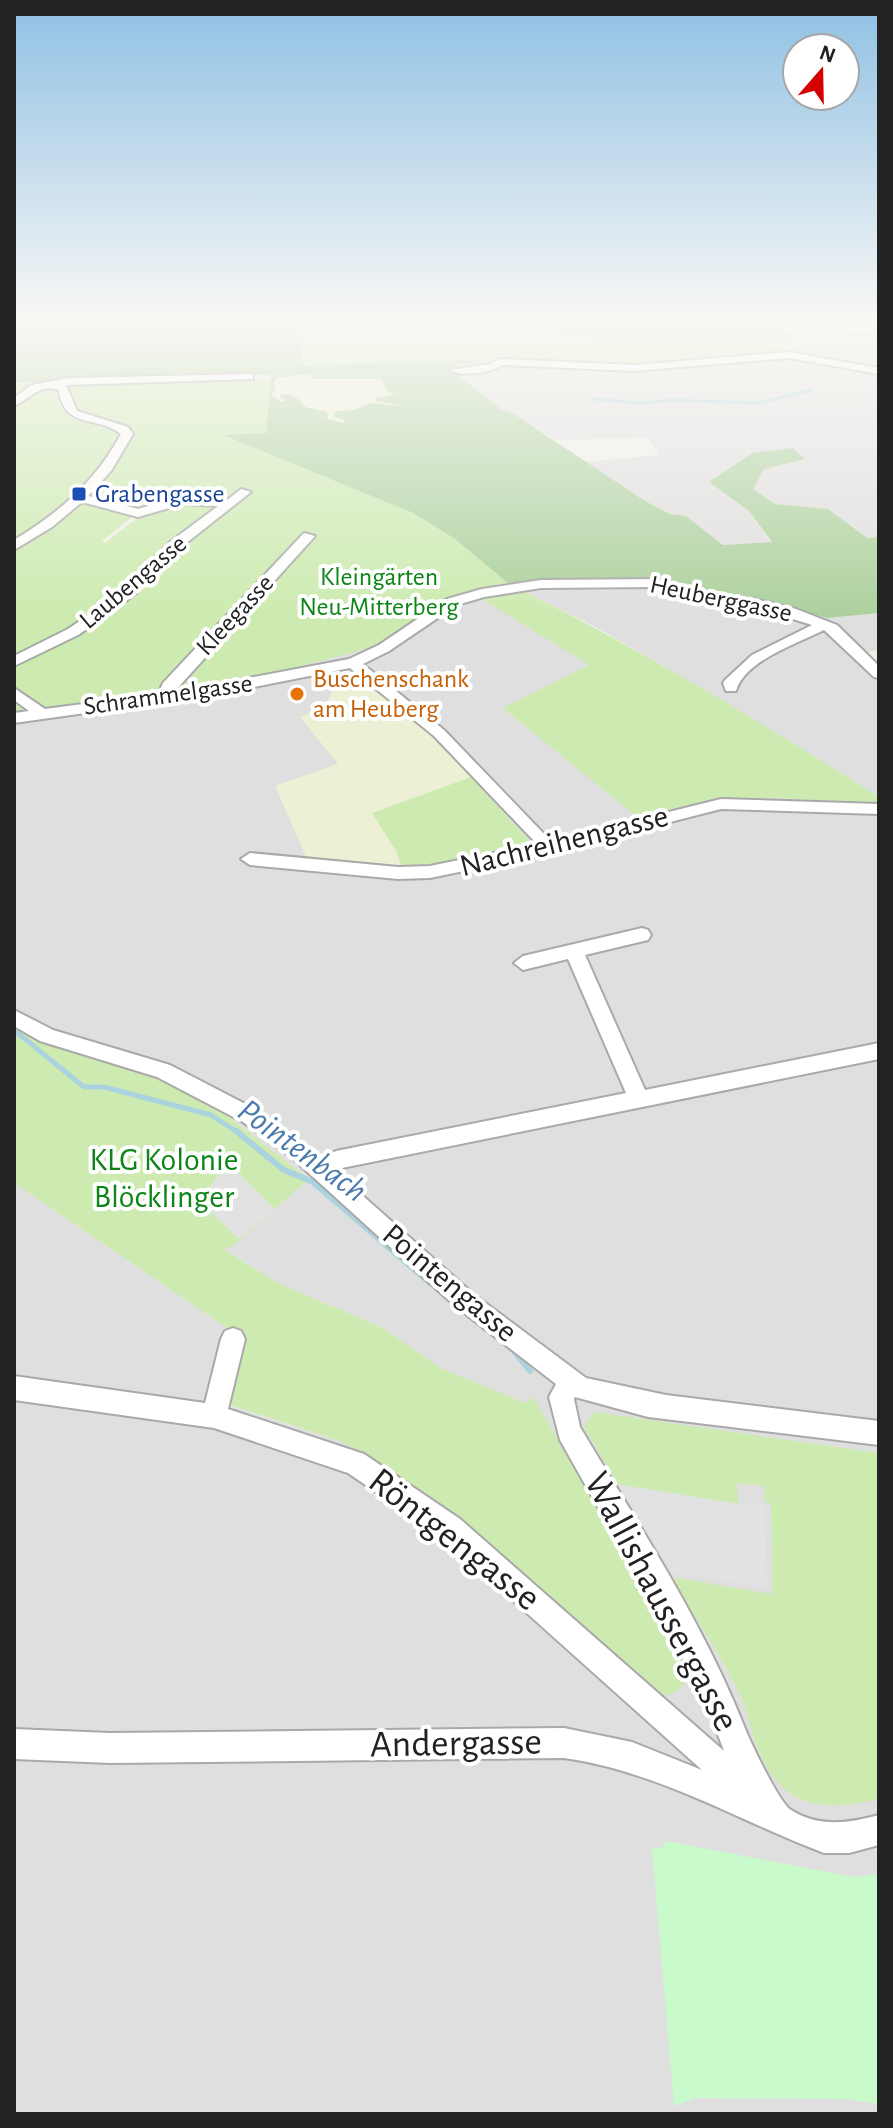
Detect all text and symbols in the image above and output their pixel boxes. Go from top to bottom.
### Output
north arrow [781,32,861,112]
text: N [817,41,838,67]
place label: Grabengasse [95,481,225,507]
marker: Grabengasse [70,485,88,503]
street label: Laubengasse [75,530,191,634]
park label: Kleingärten Neu-Mitterberg [299,564,459,620]
street label: Kleegasse [191,570,279,660]
street label: Heuberggasse [648,571,794,627]
place label: Buschenschank am Heuberg [313,666,469,722]
street label: Schrammelgasse [82,670,254,720]
marker: Buschenschank am Heuberg [288,685,306,703]
street label: Nachreihengasse [456,800,672,882]
water label: Pointenbach [231,1093,373,1209]
park label: KLG Kolonie Blöcklinger [90,1144,238,1213]
street label: Pointengasse [377,1218,523,1348]
street label: Röntgengasse [361,1462,547,1618]
street label: Wallishaussergasse [577,1466,745,1738]
street label: Andergasse [370,1724,542,1764]

